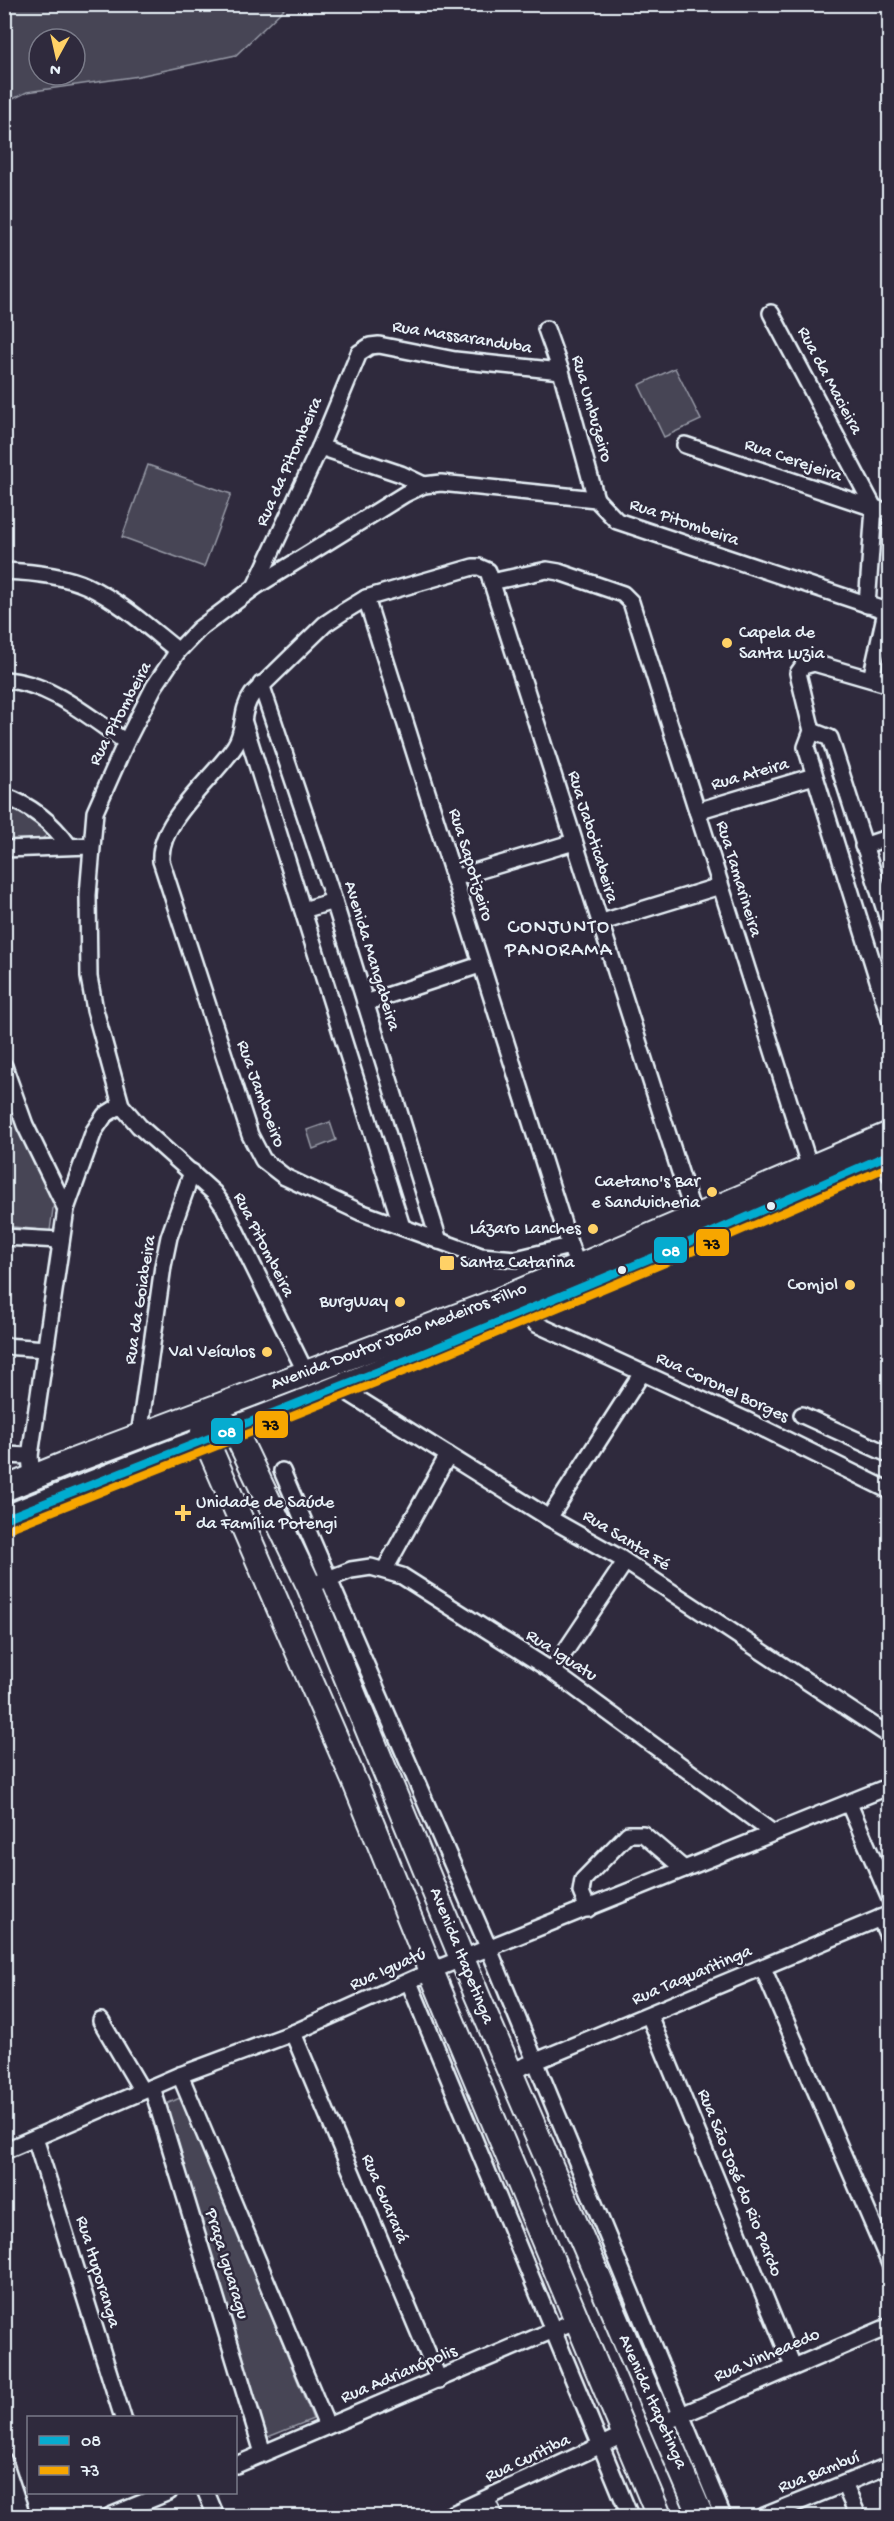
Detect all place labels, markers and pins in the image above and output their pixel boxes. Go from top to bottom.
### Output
place label: Capela de Santa Luzia [739,623,825,665]
marker: Capela de Santa Luzia [720,636,734,650]
place label: Caetano's Bar e Sanduicheria [591,1172,702,1214]
marker: Caetano's Bar e Sanduicheria [705,1185,719,1199]
unlabelled marker [765,1200,777,1212]
place label: Lázaro Lanches [470,1219,582,1240]
marker: Lázaro Lanches [586,1222,600,1236]
place label: Santa Catarina [460,1253,575,1274]
marker: Santa Catarina [438,1254,456,1272]
unlabelled marker [616,1264,628,1276]
place label: Comjol [788,1275,838,1296]
marker: Comjol [843,1278,857,1292]
place label: BurgWay [319,1292,388,1313]
marker: BurgWay [393,1295,407,1309]
place label: Val Veículos [168,1342,256,1363]
marker: Val Veículos [260,1345,274,1359]
place label: Unidade de Saúde da Família Potengi [196,1493,338,1535]
marker: Unidade de Saúde da Família Potengi [174,1504,192,1522]

